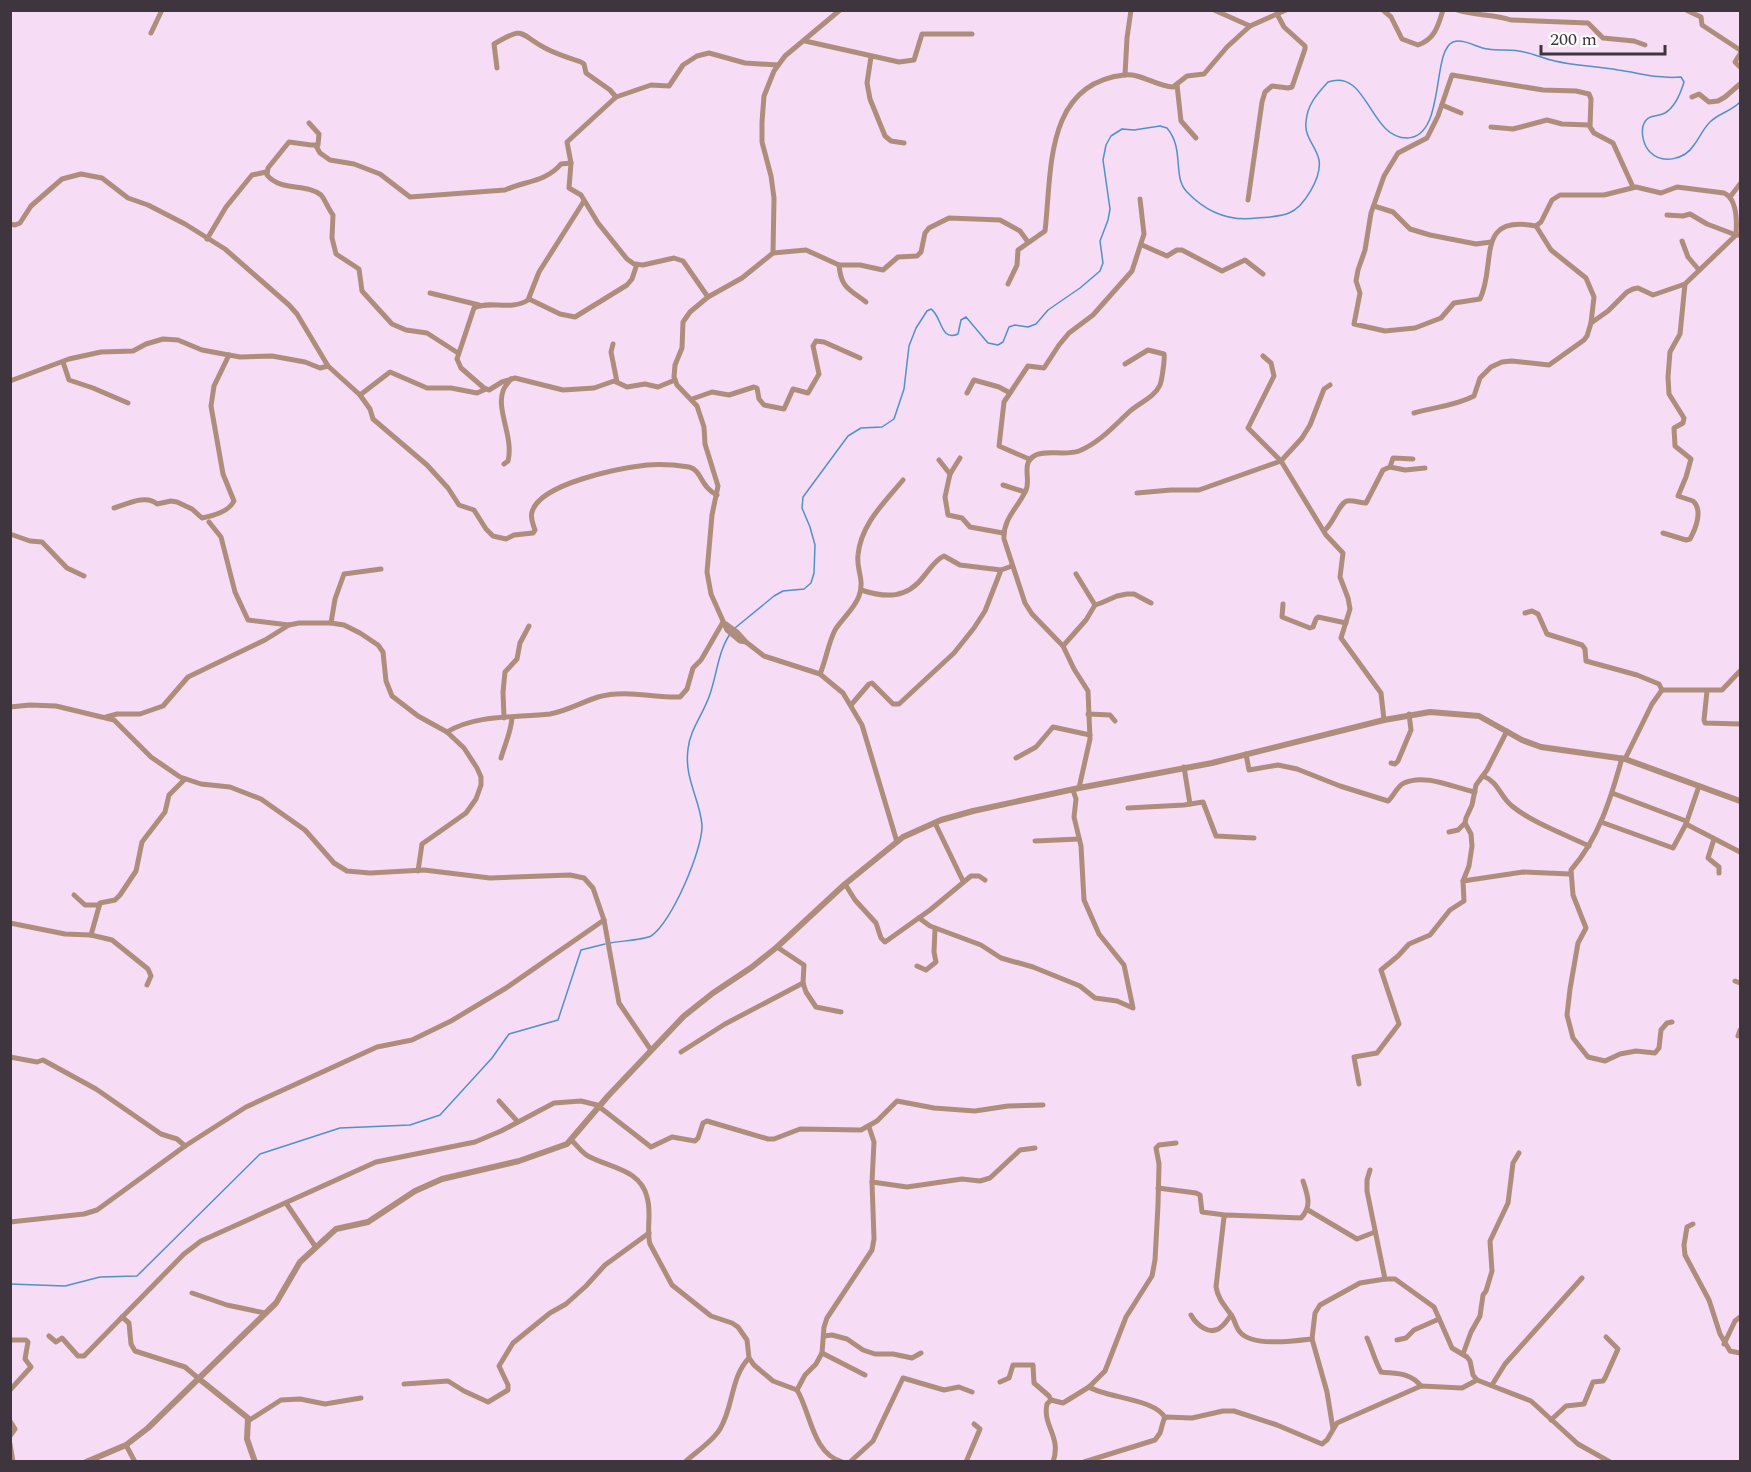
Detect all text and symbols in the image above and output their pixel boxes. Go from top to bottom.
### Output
scale bar [1541,18,1666,56]
text: 200 m [1550,26,1597,53]

